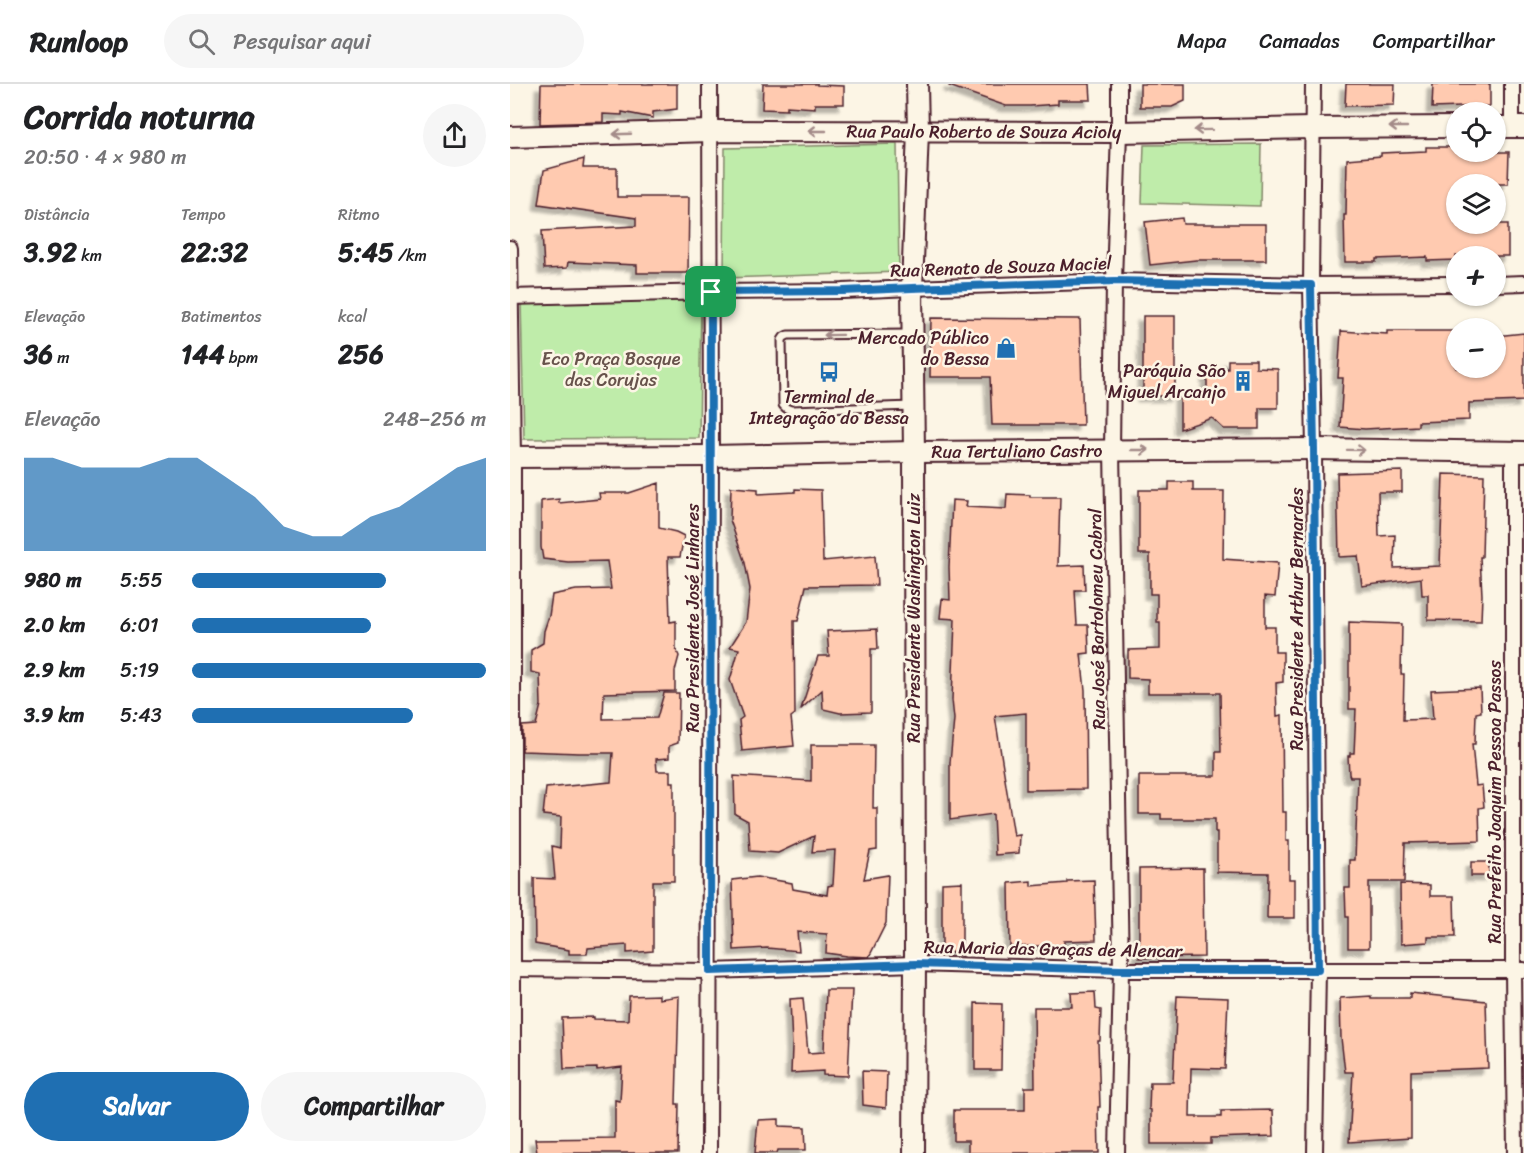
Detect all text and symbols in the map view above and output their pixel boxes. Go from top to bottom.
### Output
search box [164,14,584,68]
text: Runloop [30,17,128,66]
text: Pesquisar aqui [233,22,371,61]
text: Mapa [1177,22,1226,60]
text: Camadas [1259,22,1340,60]
text: Compartilhar [1373,22,1494,60]
icon: search [185,25,218,58]
text: Corrida noturna [24,88,255,146]
map controls [1446,102,1506,378]
button: locate [1446,102,1506,162]
button: share [423,104,486,167]
street label: Rua Paulo Roberto de Souza Acioly [846,115,1122,148]
one-way arrow [1389,121,1409,133]
one-way arrow [1194,124,1214,136]
one-way arrow [808,125,828,137]
one-way arrow [613,128,633,139]
text: 20:50 · 4 × 980 m [24,140,186,175]
button: layers [1446,174,1506,234]
text: Distância [24,200,90,229]
text: Tempo [181,200,226,229]
text: Ritmo [338,200,380,229]
text: 3.92 [24,229,77,275]
text: 22:32 [181,229,248,275]
text: 5:45 [338,229,394,275]
text: km [77,241,102,270]
text: /km [394,241,427,270]
button: + [1446,246,1506,306]
street label: Rua Renato de Souza Maciel [890,247,1113,287]
pin [685,266,736,317]
icon: arrive [694,275,727,308]
text: Elevação [24,302,85,331]
text: Batimentos [181,302,262,331]
text: kcal [338,302,367,331]
button: − [1446,318,1506,378]
place label: Mercado Público do Bessa [858,322,989,375]
one-way arrow [824,329,844,341]
text: 36 [24,331,53,377]
text: 144 [181,331,225,377]
text: 256 [338,331,384,377]
shop icon: Mercado Público do Bessa [994,336,1018,360]
text: m [53,343,70,372]
text: bpm [225,343,258,372]
park label: Eco Praça Bosque das Corujas [542,343,681,396]
place label: Paróquia São Miguel Arcanjo [1108,355,1226,408]
bus stop icon: Terminal de Integração do Bessa [817,360,841,384]
building icon: Paróquia São Miguel Arcanjo [1231,369,1255,393]
place label: Terminal de Integração do Bessa [748,381,909,434]
text: Elevação [24,402,100,437]
text: 248–256 m [383,402,486,437]
street label: Rua Tertuliano Castro [931,435,1103,468]
one-way arrow [1130,444,1150,456]
one-way arrow [1346,444,1366,456]
street label: Rua Presidente Arthur Bernardes [1281,487,1313,751]
street label: Rua Presidente Washington Luiz [898,493,930,743]
street label: Rua Presidente José Linhares [677,503,709,733]
street label: Rua José Bartolomeu Cabral [1079,507,1115,730]
text: 980 m [24,563,82,598]
text: 5:55 [120,563,163,598]
text: 2.0 km [24,608,85,643]
text: 6:01 [120,608,159,643]
text: 2.9 km [24,653,85,688]
text: 5:19 [120,653,159,688]
street label: Rua Prefeito Joaquim Pessoa Passos [1479,659,1511,944]
text: 3.9 km [24,698,84,733]
text: 5:43 [120,698,162,733]
street label: Rua Maria das Graças de Alencar [924,931,1184,967]
button: Salvar [24,1072,249,1141]
button: Compartilhar [261,1072,486,1141]

